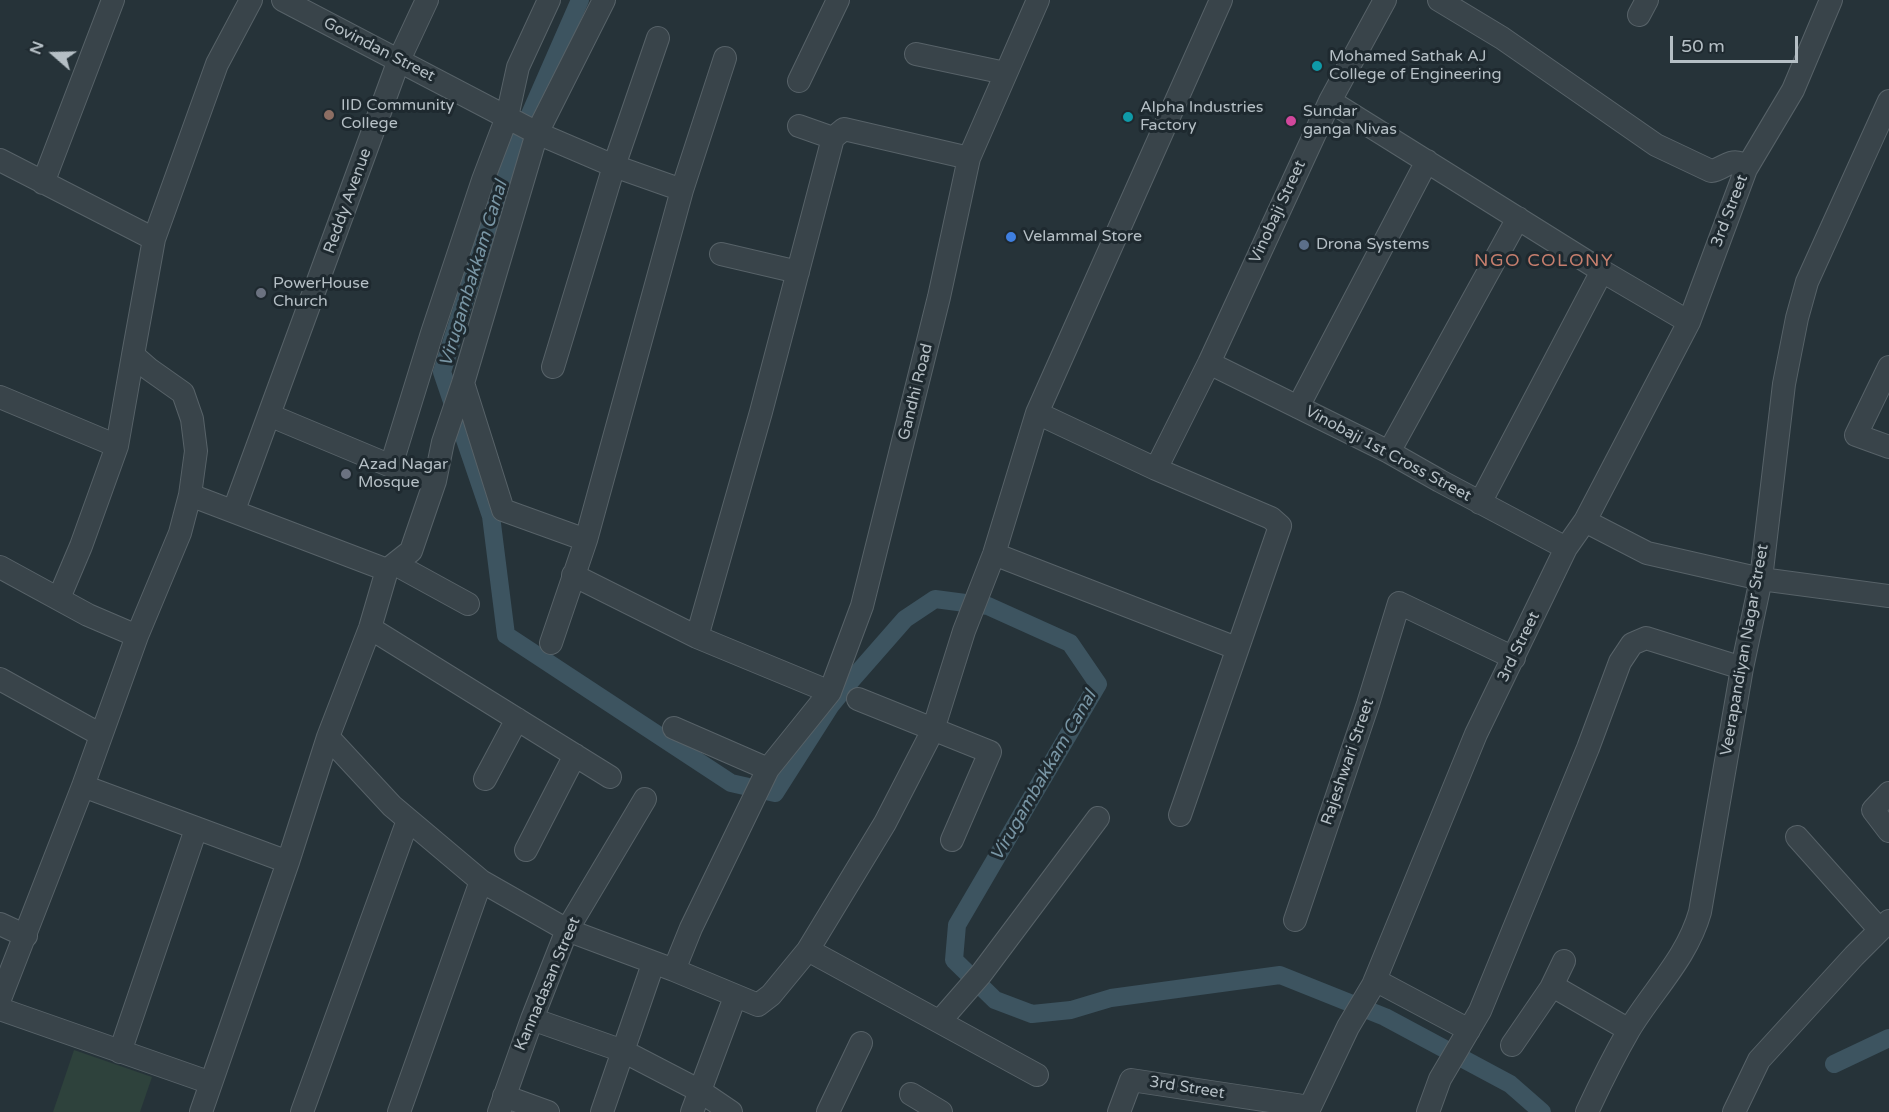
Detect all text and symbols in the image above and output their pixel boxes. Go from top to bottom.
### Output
street label: Govindan Street [320,14,438,86]
north arrow [24,24,84,84]
scale bar [1673,24,1800,62]
text: 50 m [1681,35,1725,57]
text: N [25,38,49,57]
place label: Mohamed Sathak AJ College of Engineering [1329,47,1502,85]
marker: Mohamed Sathak AJ College of Engineering [1310,59,1324,73]
place label: IID Community College [341,96,454,134]
place label: Alpha Industries Factory [1140,98,1263,136]
place label: Sundar ganga Nivas [1303,102,1397,140]
marker: IID Community College [322,108,336,122]
marker: Alpha Industries Factory [1121,110,1135,124]
marker: Sundar ganga Nivas [1284,114,1298,128]
street label: Reddy Avenue [320,146,376,256]
street label: Vinobaji Street [1246,157,1310,267]
street label: 3rd Street [1707,172,1753,250]
water label: Virugambakkam Canal [435,179,513,369]
place label: Velammal Store [1023,227,1142,247]
marker: Velammal Store [1004,230,1018,244]
place label: Drona Systems [1316,235,1429,255]
marker: Drona Systems [1297,238,1311,252]
district label: NGO COLONY [1474,250,1614,272]
place label: PowerHouse Church [273,274,369,312]
marker: PowerHouse Church [254,286,268,300]
street label: Gandhi Road [895,342,937,442]
street label: Vinobaji 1st Cross Street [1302,402,1474,506]
place label: Azad Nagar Mosque [358,455,448,493]
marker: Azad Nagar Mosque [339,467,353,481]
street label: Veerapandiyan Nagar Street [1717,543,1773,757]
street label: 3rd Street [1494,609,1544,685]
water label: Virugambakkam Canal [986,687,1102,865]
street label: Rajeshwari Street [1317,696,1379,828]
street label: Kannadasan Street [511,914,585,1054]
street label: 3rd Street [1148,1073,1226,1103]

